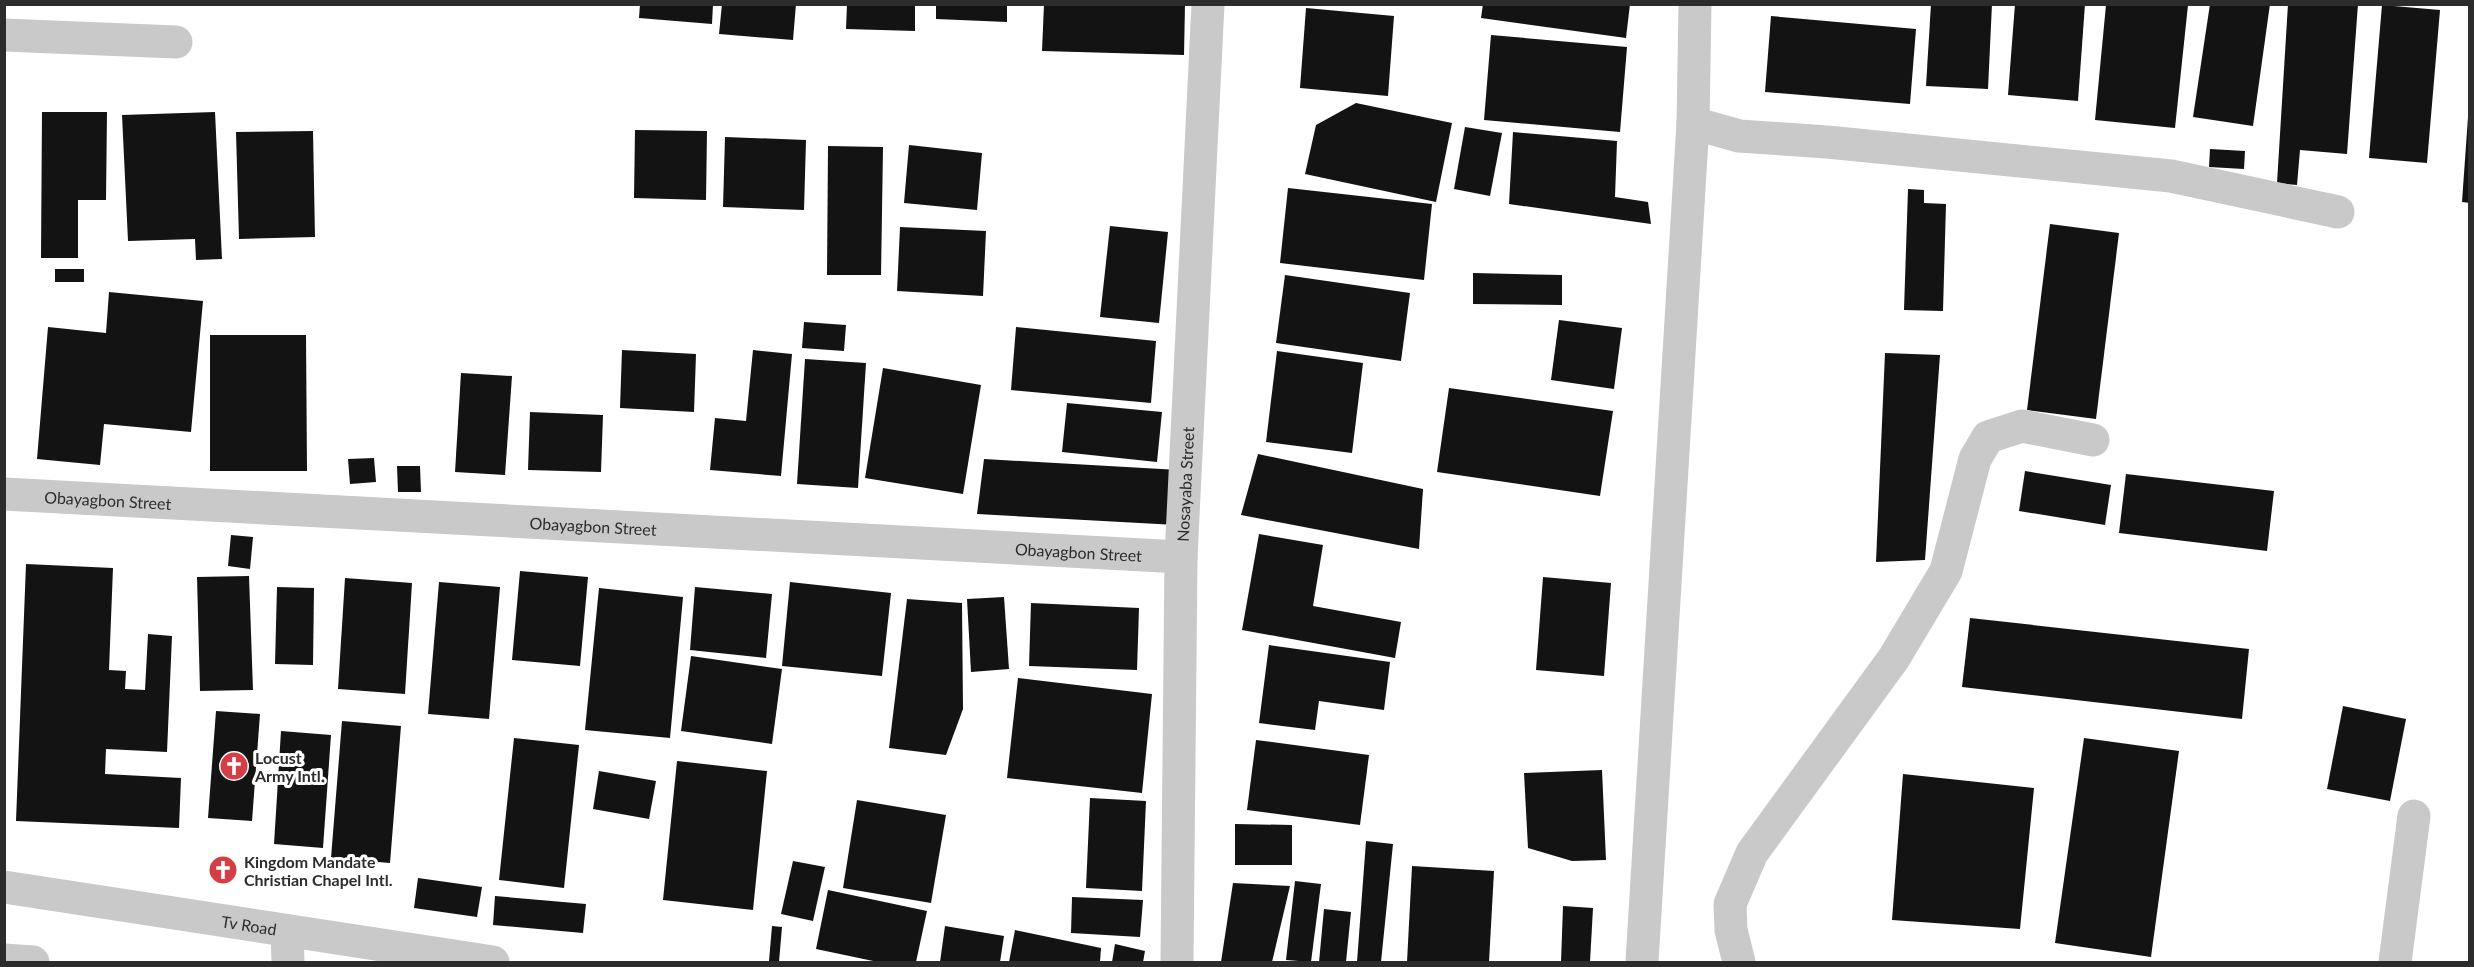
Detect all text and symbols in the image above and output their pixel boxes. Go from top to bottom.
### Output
street label: Nosayaba Street [1172,426,1197,542]
street label: Obayagbon Street [44,487,172,512]
street label: Obayagbon Street [529,513,657,538]
street label: Obayagbon Street [1015,539,1143,564]
place label: Locust Army Intl. [254,748,325,785]
church icon: Locust Army Intl. [218,750,250,782]
place label: Kingdom Mandate Christian Chapel Intl. [244,852,393,889]
church icon: Kingdom Mandate Christian Chapel Intl. [207,854,239,886]
street label: Tv Road [220,911,278,938]

